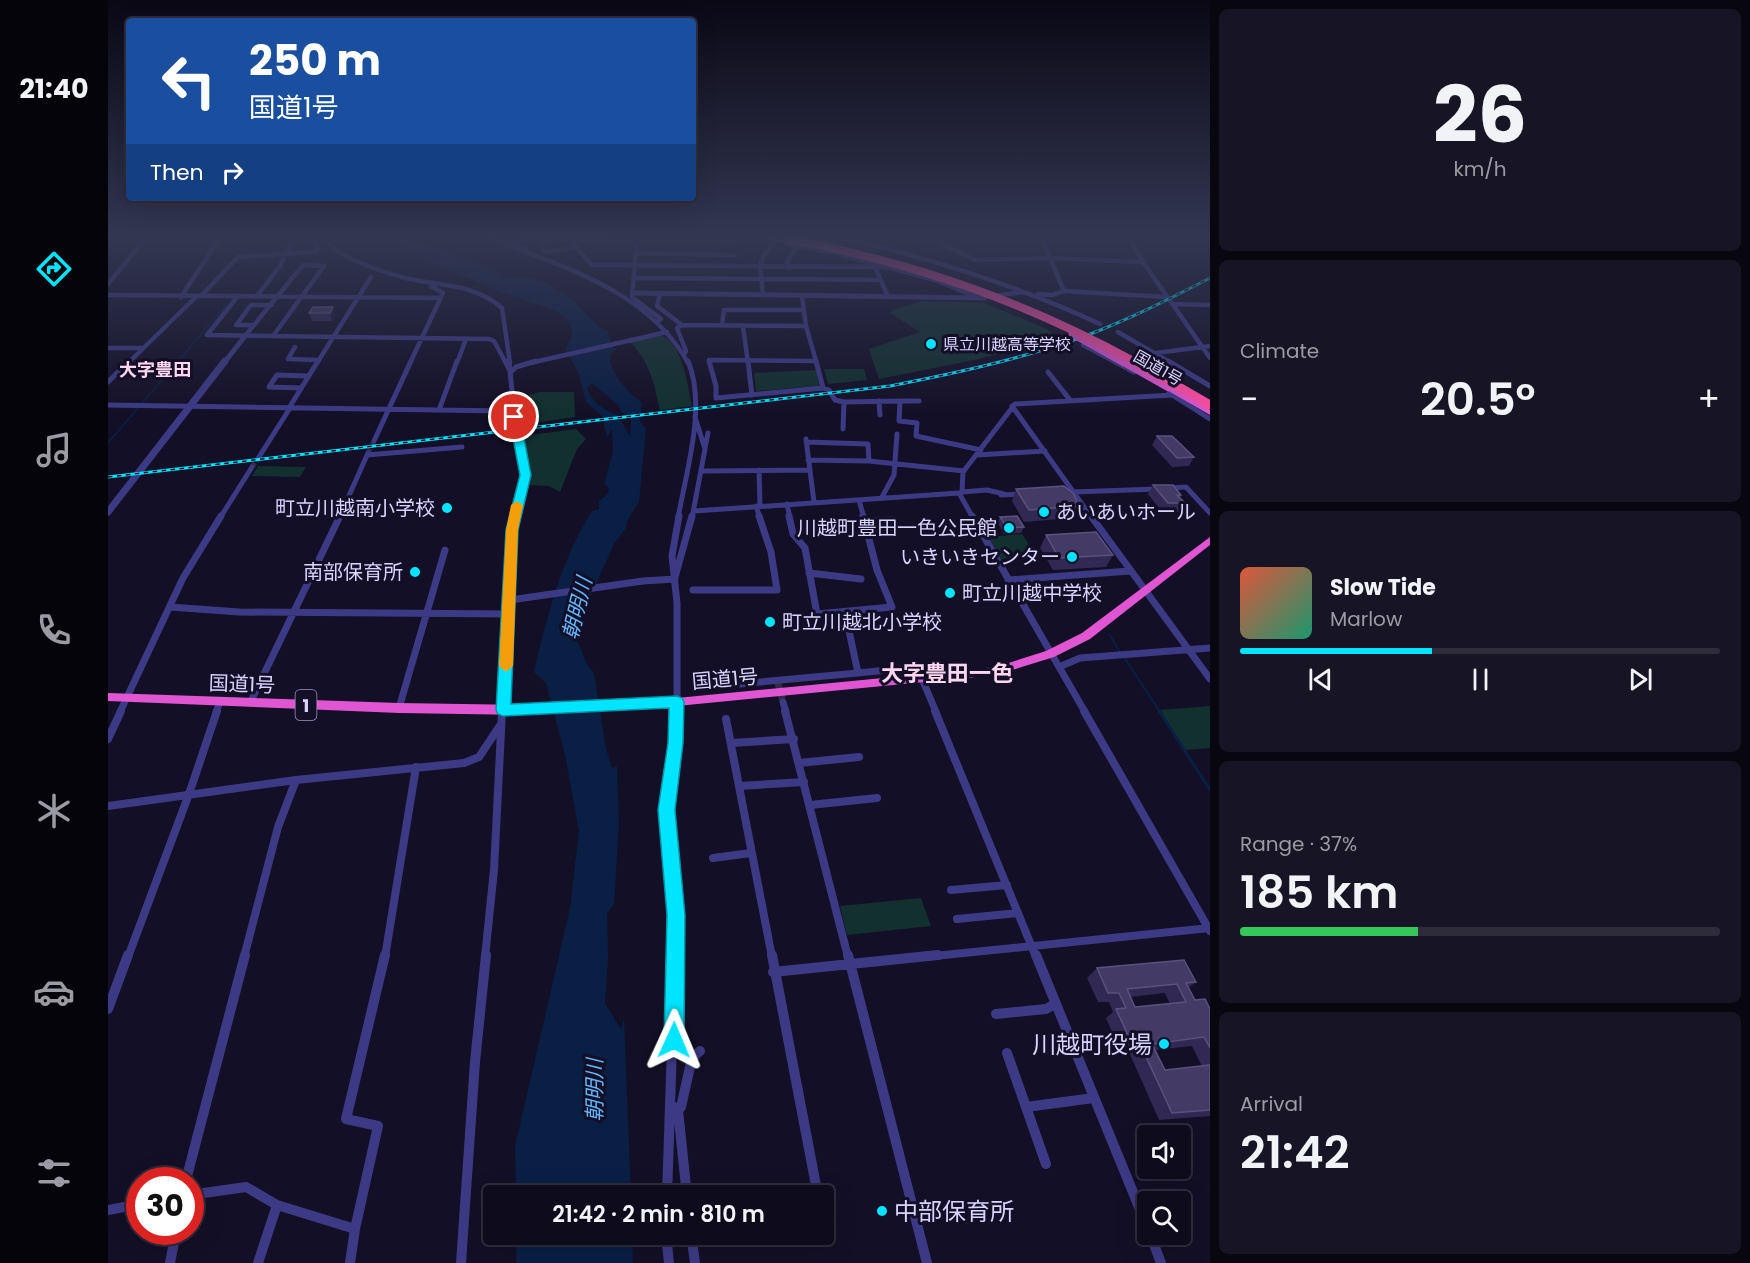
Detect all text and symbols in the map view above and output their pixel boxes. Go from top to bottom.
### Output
text: 250 m [249,31,381,90]
icon: left [150,42,228,120]
text: 26 [1433,60,1527,169]
text: 21:40 [19,70,89,107]
text: 国道1号 [249,89,339,126]
text: km/h [1453,155,1507,183]
icon: right [216,156,249,189]
text: Then [150,157,204,188]
icon: directions [33,248,75,290]
place label: 県立川越高等学校 [943,333,1071,356]
marker: 県立川越高等学校 [924,337,938,351]
text: Climate [1240,337,1319,365]
street label: 国道1号 [1129,345,1187,391]
district label: 大字豊田 [119,357,191,382]
text: 20.5° [1420,368,1536,431]
text: − [1240,376,1258,423]
text: + [1697,376,1720,423]
pin [488,391,539,442]
icon: arrive [497,400,530,433]
icon: music [33,429,75,471]
place label: 町立川越南小学校 [275,494,435,522]
place label: あいあいホール [1056,498,1196,526]
marker: 町立川越南小学校 [440,501,454,515]
marker: あいあいホール [1037,505,1051,519]
place label: 川越町豊田一色公民館 [797,514,997,542]
marker: 川越町豊田一色公民館 [1002,521,1016,535]
place label: いきいきセンター [900,543,1060,571]
marker: いきいきセンター [1065,550,1079,564]
place label: 南部保育所 [303,558,403,586]
marker: 南部保育所 [408,565,422,579]
water label: 朝明川 [555,572,599,642]
text: Slow Tide [1330,572,1436,603]
place label: 町立川越中学校 [962,579,1102,607]
marker: 町立川越中学校 [943,586,957,600]
text: Marlow [1330,605,1402,633]
place label: 町立川越北小学校 [782,608,942,636]
icon: phone [33,609,75,651]
marker: 町立川越北小学校 [763,615,777,629]
district label: 大字豊田一色 [881,658,1013,689]
street label: 国道1号 [691,662,759,696]
icon: previous [1304,663,1337,696]
icon: pause [1464,663,1497,696]
icon: next [1624,663,1657,696]
street label: 国道1号 [208,669,276,699]
road number: 1 [296,690,316,720]
icon: climate [33,790,75,832]
text: Range · 37% [1240,830,1357,858]
text: 185 km [1240,861,1398,924]
icon: car [33,971,75,1013]
position arrow [642,1008,706,1072]
place label: 川越町役場 [1032,1028,1152,1061]
marker: 川越町役場 [1157,1037,1171,1051]
water label: 朝明川 [580,1057,609,1122]
text: Arrival [1240,1090,1303,1118]
text: 21:42 [1240,1121,1350,1184]
map controls [1137,1125,1191,1245]
button: sound [1137,1125,1191,1179]
icon: filters [33,1152,75,1194]
speed limit sign: 30 [126,1167,204,1245]
button: search [1137,1191,1191,1245]
place label: 中部保育所 [894,1195,1014,1228]
text: 21:42 · 2 min · 810 m [552,1199,765,1230]
marker: 中部保育所 [875,1204,889,1218]

